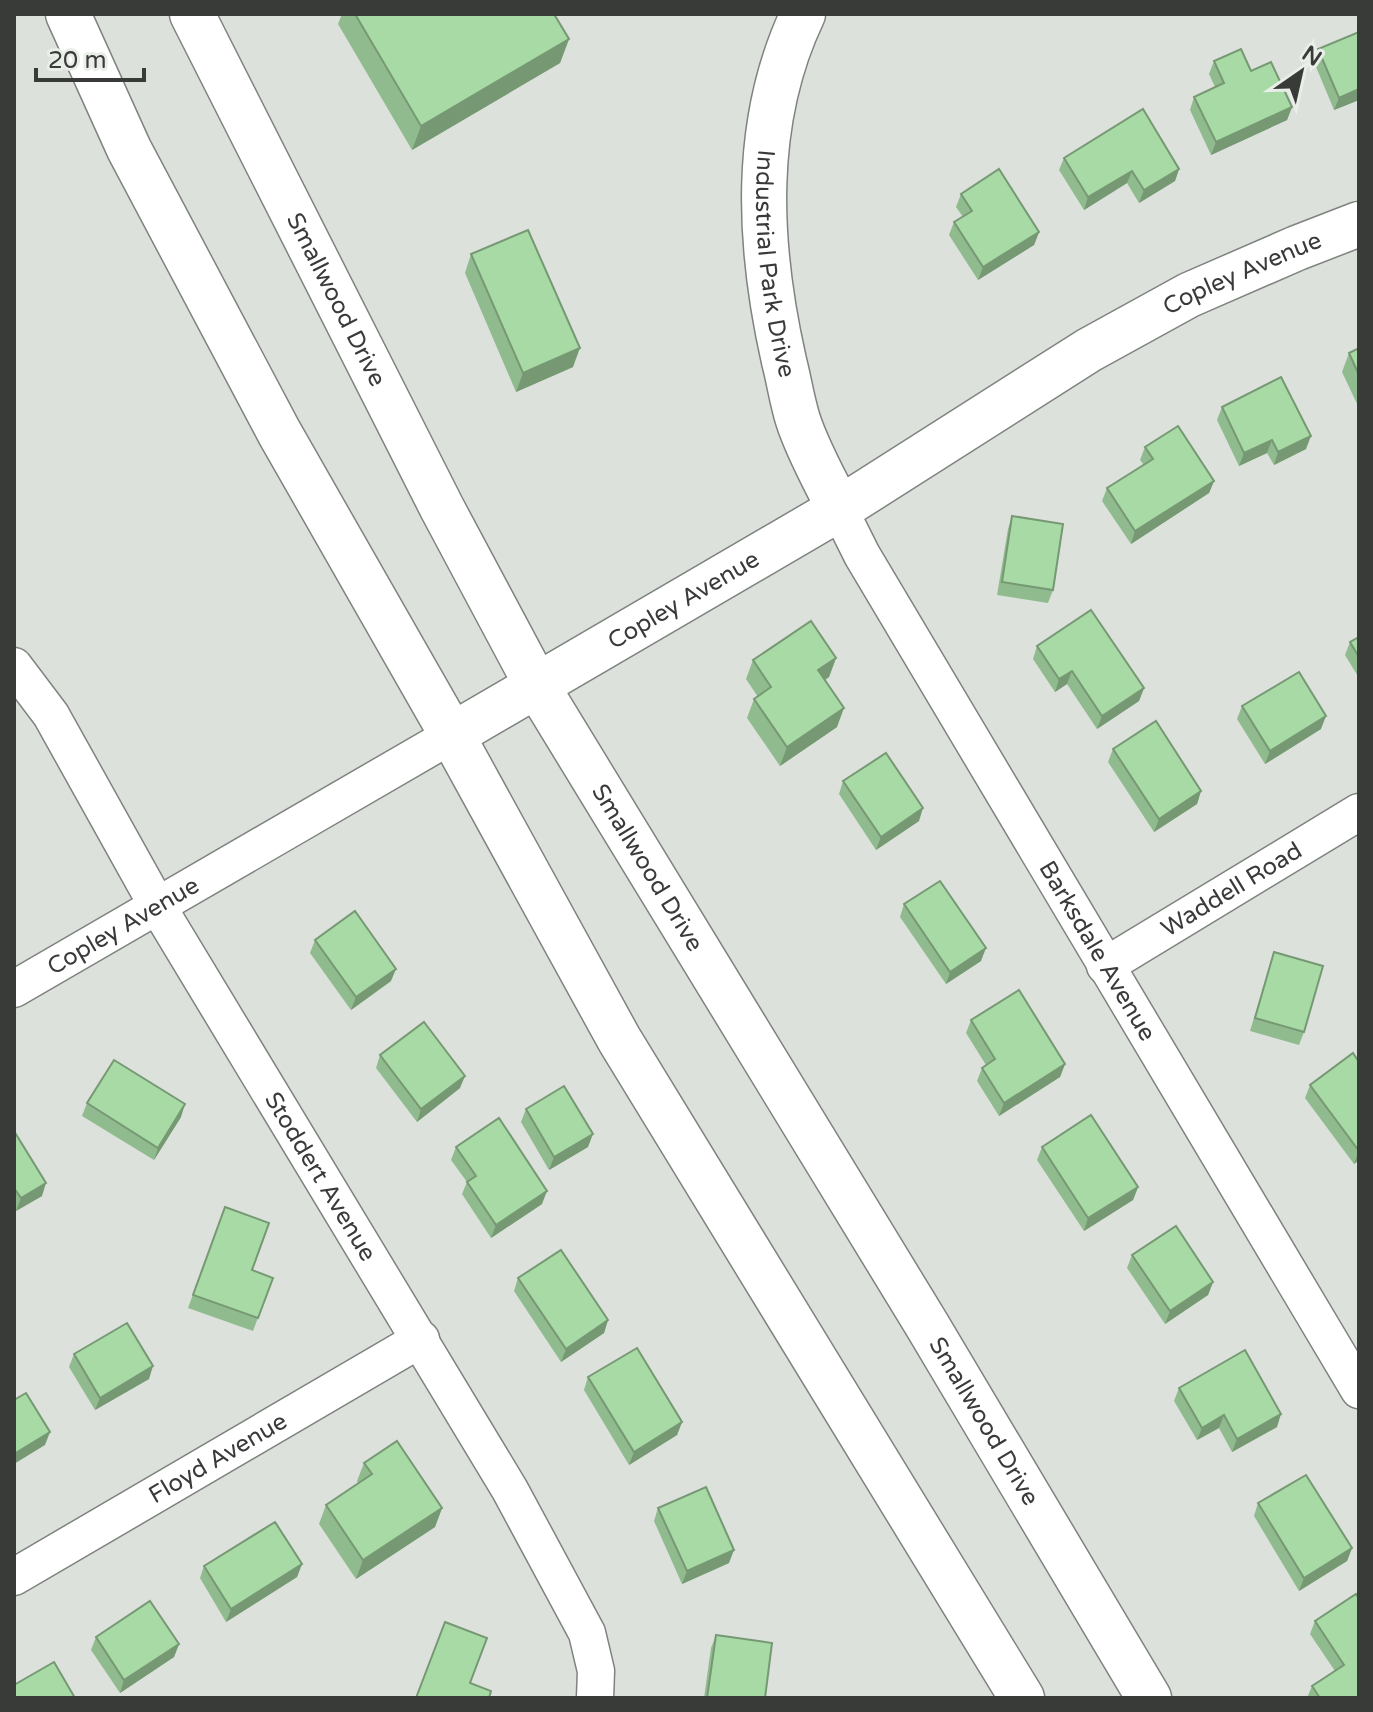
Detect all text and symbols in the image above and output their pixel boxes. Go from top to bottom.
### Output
scale bar [36,32,144,82]
north arrow [1261,32,1341,112]
text: N [1297,41,1326,72]
text: 20 m [48,46,106,75]
street label: Industrial Park Drive [750,149,802,380]
street label: Smallwood Drive [281,208,392,391]
street label: Copley Avenue [1158,225,1326,321]
street label: Copley Avenue [602,544,764,655]
street label: Smallwood Drive [586,779,710,956]
street label: Waddell Road [1156,836,1307,943]
street label: Barksdale Avenue [1033,856,1162,1046]
street label: Copley Avenue [42,870,204,981]
street label: Stoddert Avenue [259,1087,383,1266]
street label: Smallwood Drive [923,1332,1045,1511]
street label: Floyd Avenue [144,1406,292,1509]

